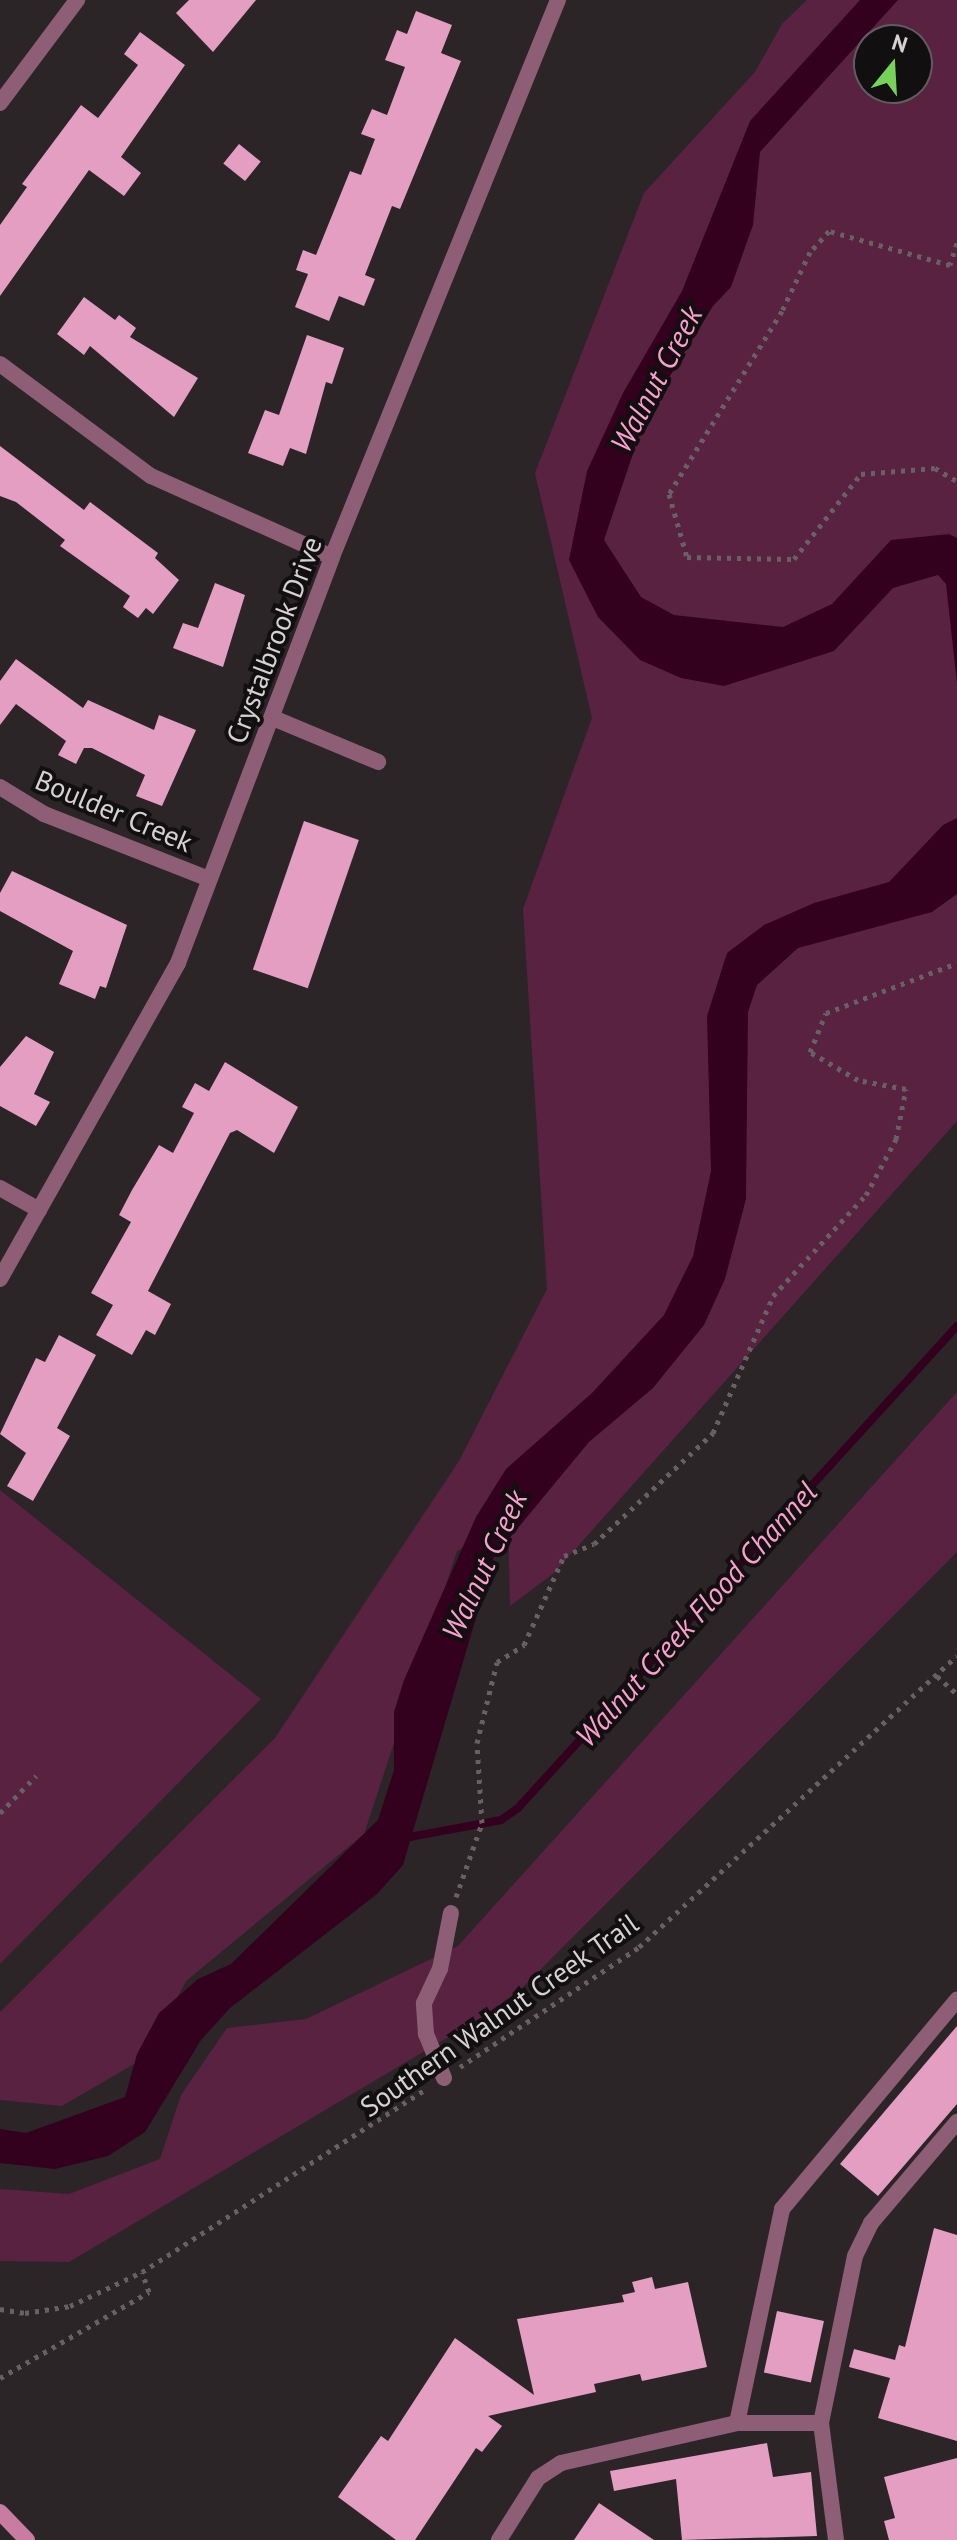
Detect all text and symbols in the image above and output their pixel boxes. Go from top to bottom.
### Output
north arrow [853,24,933,104]
text: N [889,28,911,59]
water label: Walnut Creek [602,300,710,458]
street label: Crystalbrook Drive [219,531,329,749]
street label: Boulder Creek [30,763,198,859]
water label: Walnut Creek Flood Channel [567,1474,825,1754]
water label: Walnut Creek [434,1485,534,1645]
street label: Southern Walnut Creek Trail [353,1906,645,2124]

